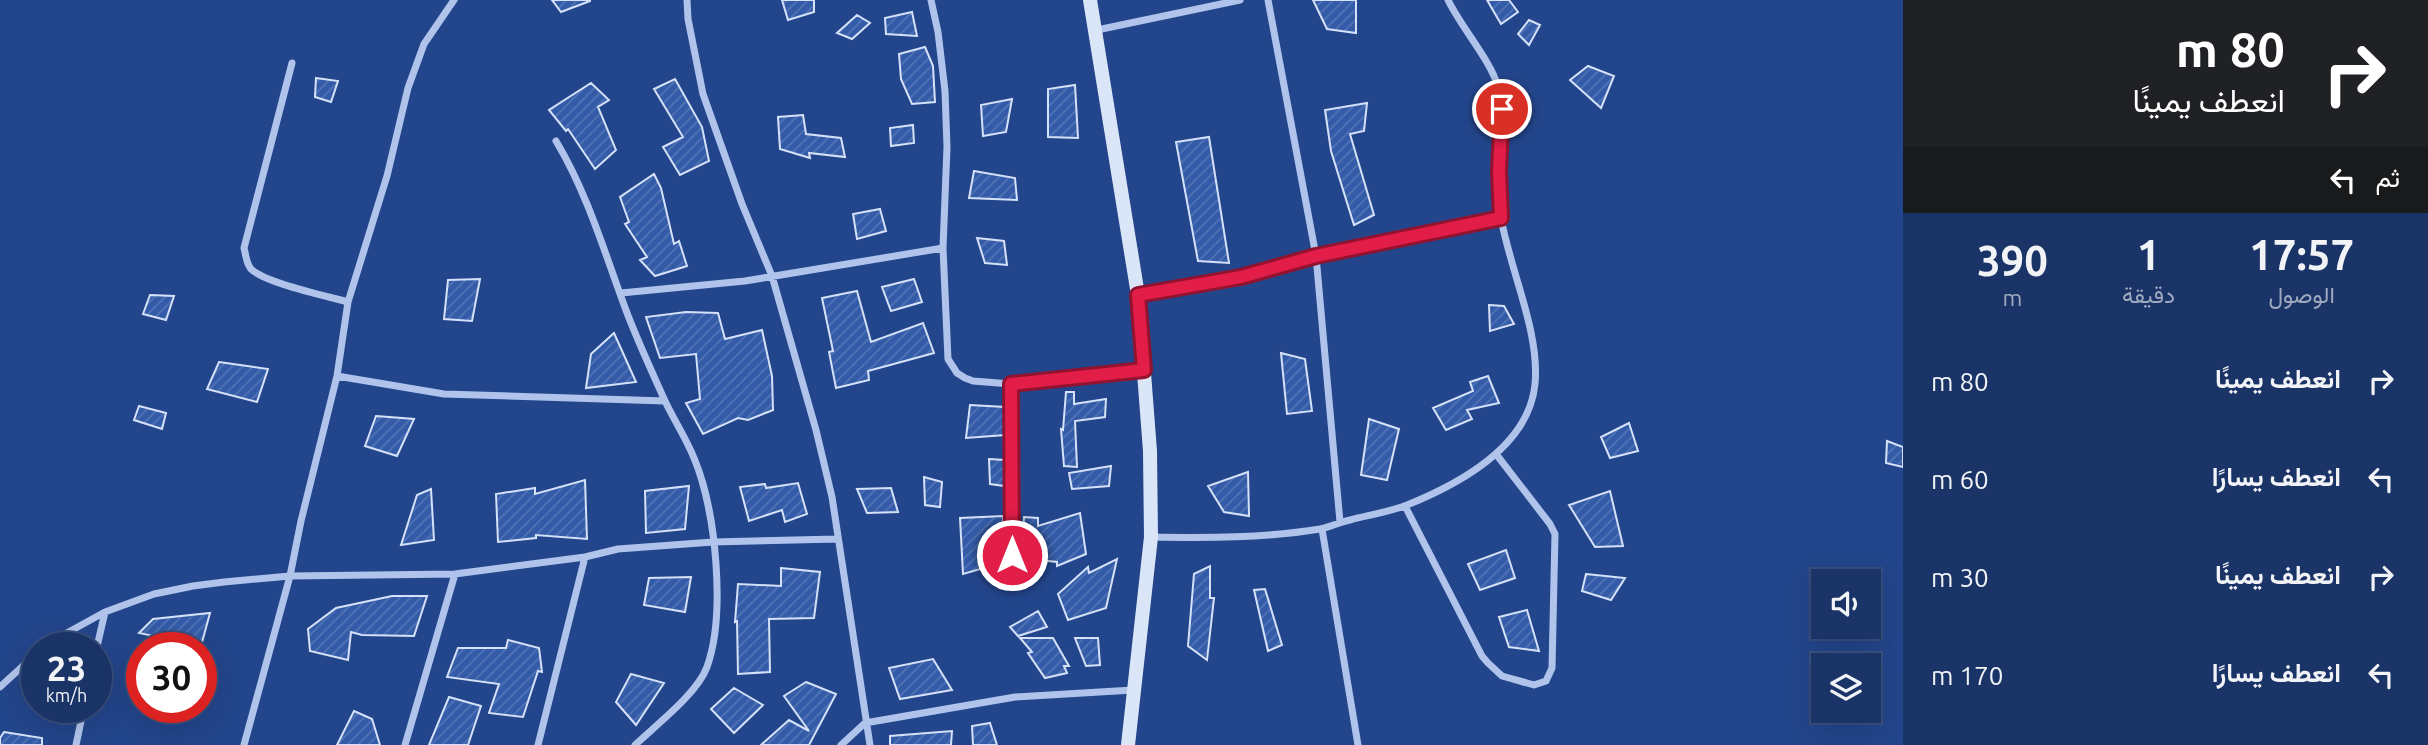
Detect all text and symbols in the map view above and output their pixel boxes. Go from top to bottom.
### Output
text: 80 m [2176,21,2285,76]
icon: right [2309,28,2400,119]
pin [1472,79,1532,139]
text: انعطف يمينًا [2132,82,2285,118]
icon: arrive [1483,90,1521,128]
icon: left [2324,161,2362,199]
text: ثم [2376,163,2400,192]
text: 1 [2137,231,2160,278]
text: 17:57 [2249,231,2354,278]
text: 390 [1977,237,2048,284]
text: دقيقة [2122,282,2175,307]
text: الوصول [2268,282,2335,307]
text: m [2003,285,2022,310]
icon: right [2362,362,2400,400]
text: انعطف يمينًا [2215,364,2341,393]
text: 80 m [1931,367,1989,396]
icon: left [2362,460,2400,498]
text: انعطف يسارًا [2212,462,2341,491]
text: 60 m [1931,465,1989,494]
position arrow [975,518,1049,592]
icon: right [2362,558,2400,596]
text: انعطف يمينًا [2215,560,2341,589]
text: 30 m [1931,563,1989,592]
map controls [1811,569,1881,723]
button: sound [1811,569,1881,639]
speed limit sign: 30 [126,632,217,723]
text: 23 [47,648,86,688]
button: layers [1811,653,1881,723]
icon: left [2362,656,2400,694]
text: انعطف يسارًا [2212,658,2341,687]
text: 170 m [1931,661,2003,690]
text: km/h [46,685,87,705]

